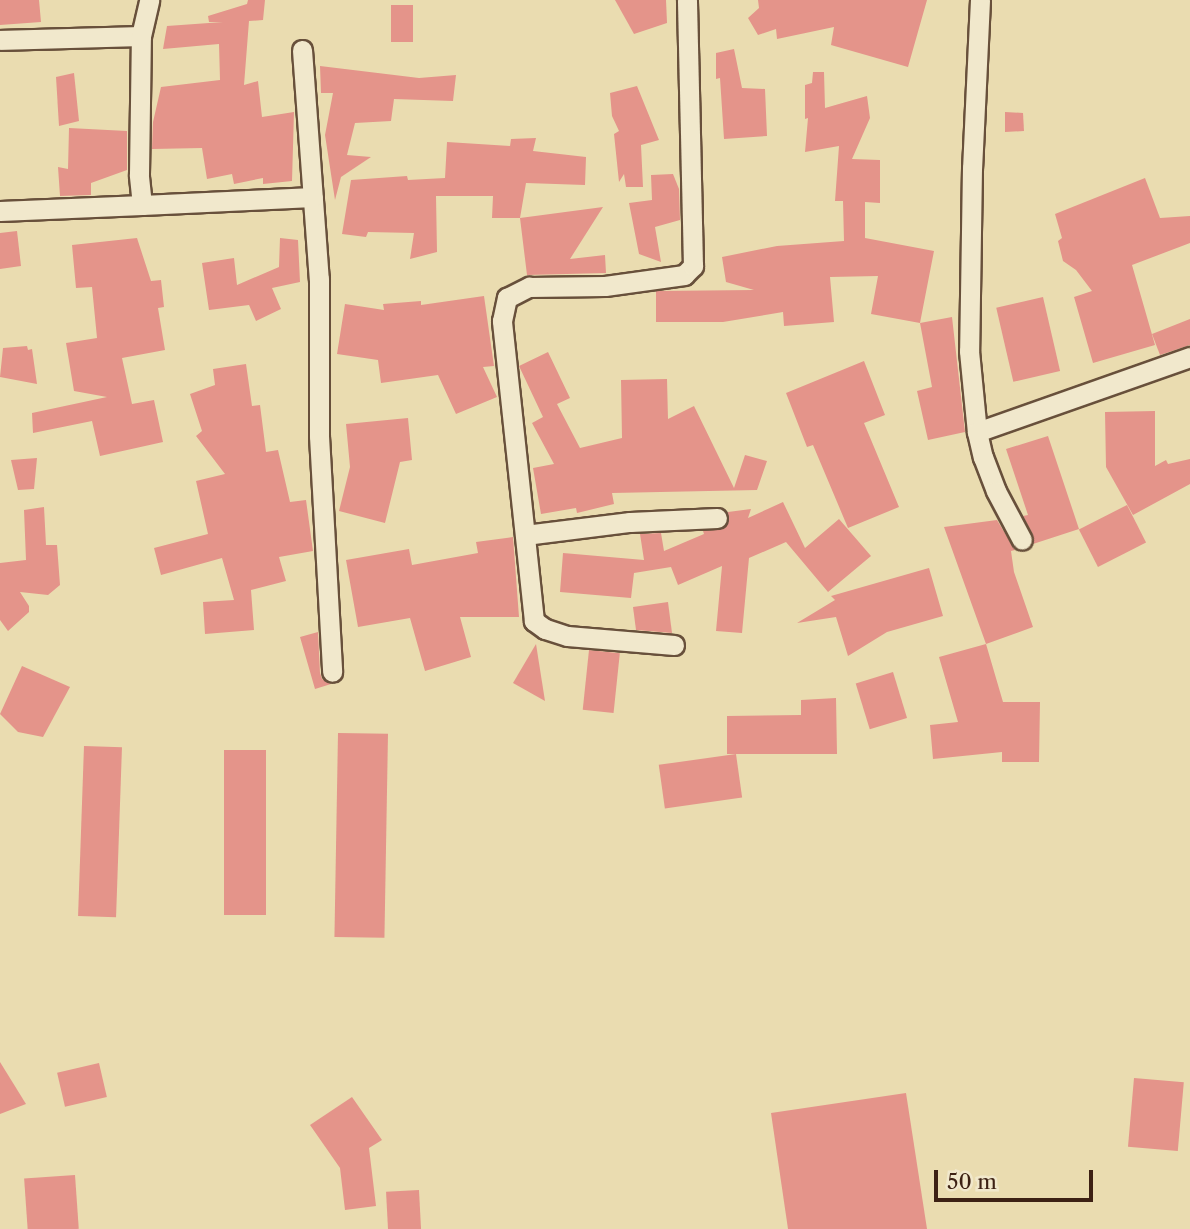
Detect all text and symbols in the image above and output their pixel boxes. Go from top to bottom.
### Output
scale bar [938,1156,1097,1200]
text: 50 m [947,1169,997,1194]

